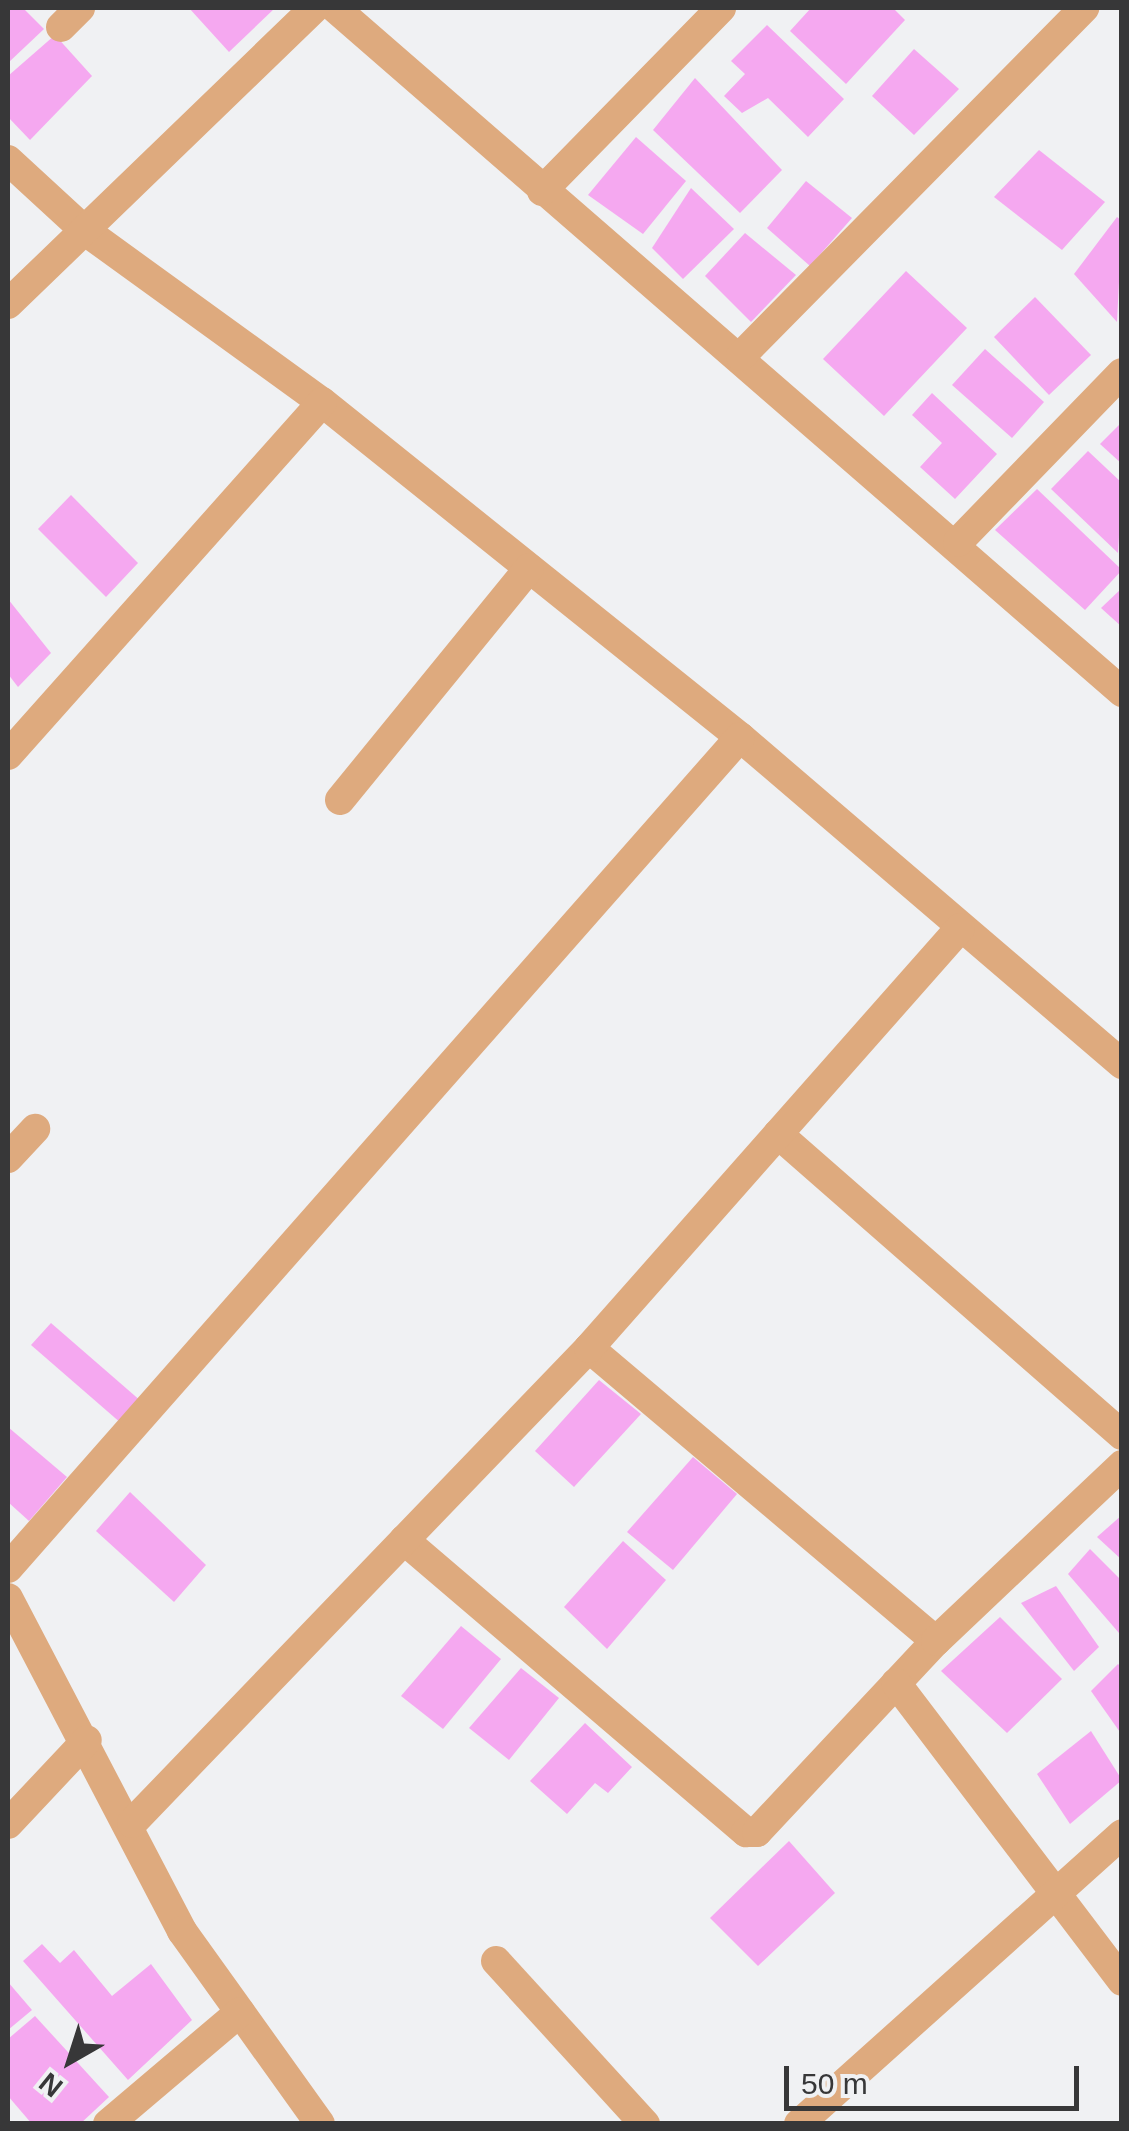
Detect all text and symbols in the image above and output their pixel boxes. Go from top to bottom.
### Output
north arrow [20,2011,120,2111]
scale bar [789,2046,1084,2108]
text: N [33,2066,68,2103]
text: 50 m [801,2067,868,2100]

